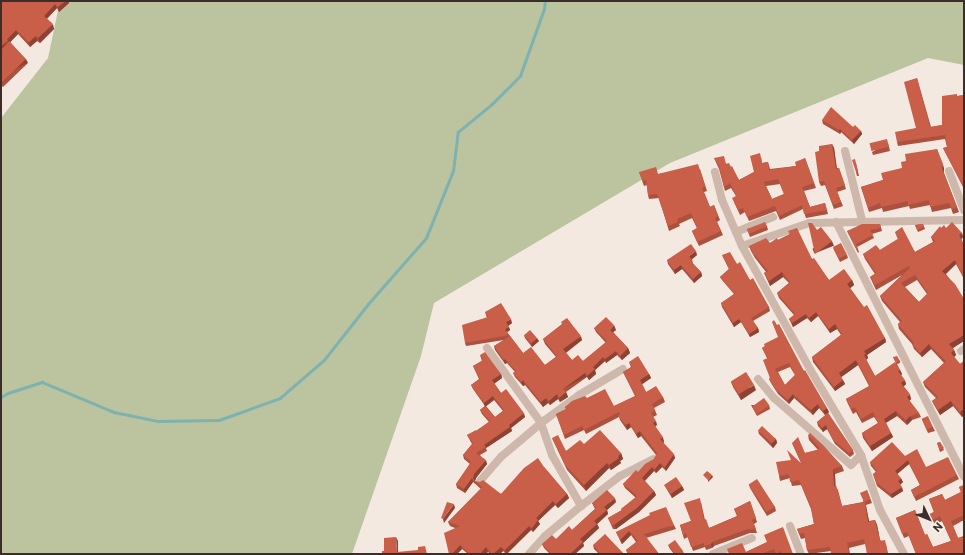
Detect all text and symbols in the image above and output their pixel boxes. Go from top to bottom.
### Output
north arrow [909,499,949,539]
text: N [931,520,946,535]

